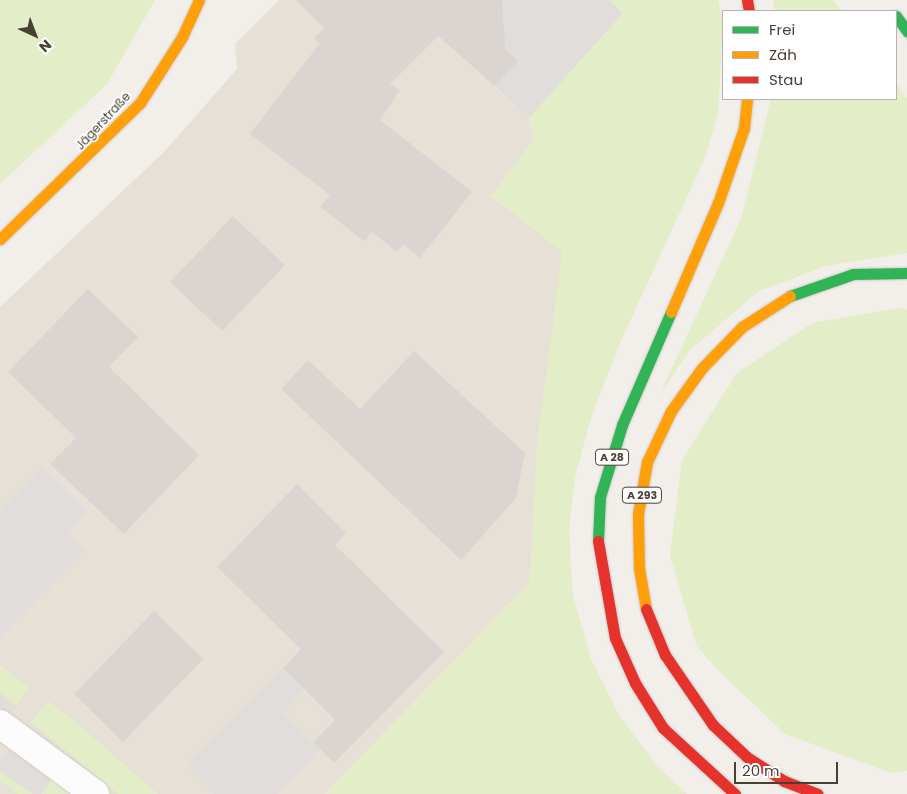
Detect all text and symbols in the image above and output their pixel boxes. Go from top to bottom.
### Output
north arrow [10,10,60,60]
legend [722,10,897,100]
text: Frei [769,19,795,40]
text: N [35,35,56,57]
text: Zäh [769,44,797,65]
text: Stau [769,69,803,90]
street label: Jägerstraße [73,89,133,153]
road number: A 28 [594,448,630,466]
road number: A 293 [621,486,663,504]
scale bar [737,752,841,784]
text: 20 m [742,760,780,781]

